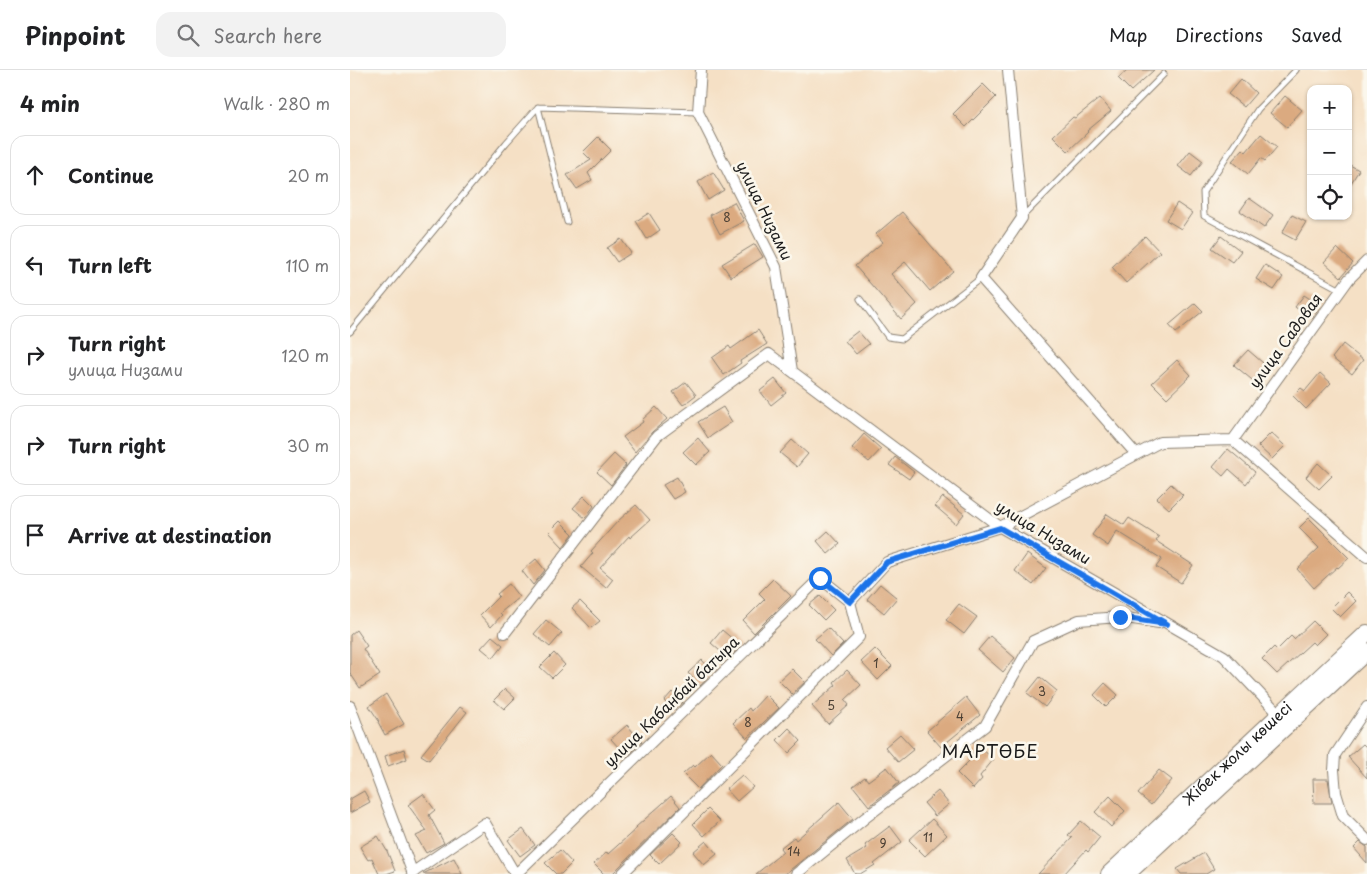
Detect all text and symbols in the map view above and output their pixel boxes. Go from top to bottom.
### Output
search box [156,12,506,57]
text: Pinpoint [25,17,126,53]
icon: search [174,21,202,49]
text: Search here [214,21,322,49]
text: Map [1109,21,1147,48]
text: Directions [1175,21,1263,48]
text: Saved [1291,21,1342,48]
map controls [1307,85,1352,220]
button: + [1307,85,1352,130]
text: 4 min [20,87,80,119]
text: Walk · 280 m [223,91,330,115]
button: − [1307,130,1352,175]
street label: улица Низами [731,157,799,264]
icon: ahead [21,161,49,189]
text: Continue [68,161,154,189]
text: 20 m [288,163,329,187]
button: locate [1307,175,1352,220]
house number: 8 [723,208,731,226]
icon: left [21,251,49,279]
text: Turn left [68,251,152,279]
text: 110 m [286,253,329,277]
street label: улица Садовая [1242,288,1327,392]
text: Turn right [68,329,166,357]
icon: right [21,341,49,369]
text: 120 m [282,343,329,367]
text: улица Низами [68,357,183,381]
icon: right [21,431,49,459]
text: Turn right [68,431,166,459]
text: 30 m [287,433,329,457]
street label: улица Низами [992,494,1096,569]
icon: arrive [21,521,49,549]
text: Arrive at destination [68,521,272,549]
route start [809,567,832,590]
route end [1109,606,1132,629]
street label: улица Кабанбай батыра [598,630,744,772]
house number: 1 [873,654,879,672]
house number: 3 [1038,682,1046,700]
house number: 5 [827,696,835,714]
street label: Жібек жолы көшесі [1177,696,1297,810]
house number: 4 [956,707,964,725]
house number: 8 [744,713,752,731]
district label: МАРТӨБЕ [941,737,1039,764]
house number: 11 [923,828,933,846]
house number: 9 [879,834,887,852]
house number: 14 [787,842,801,860]

